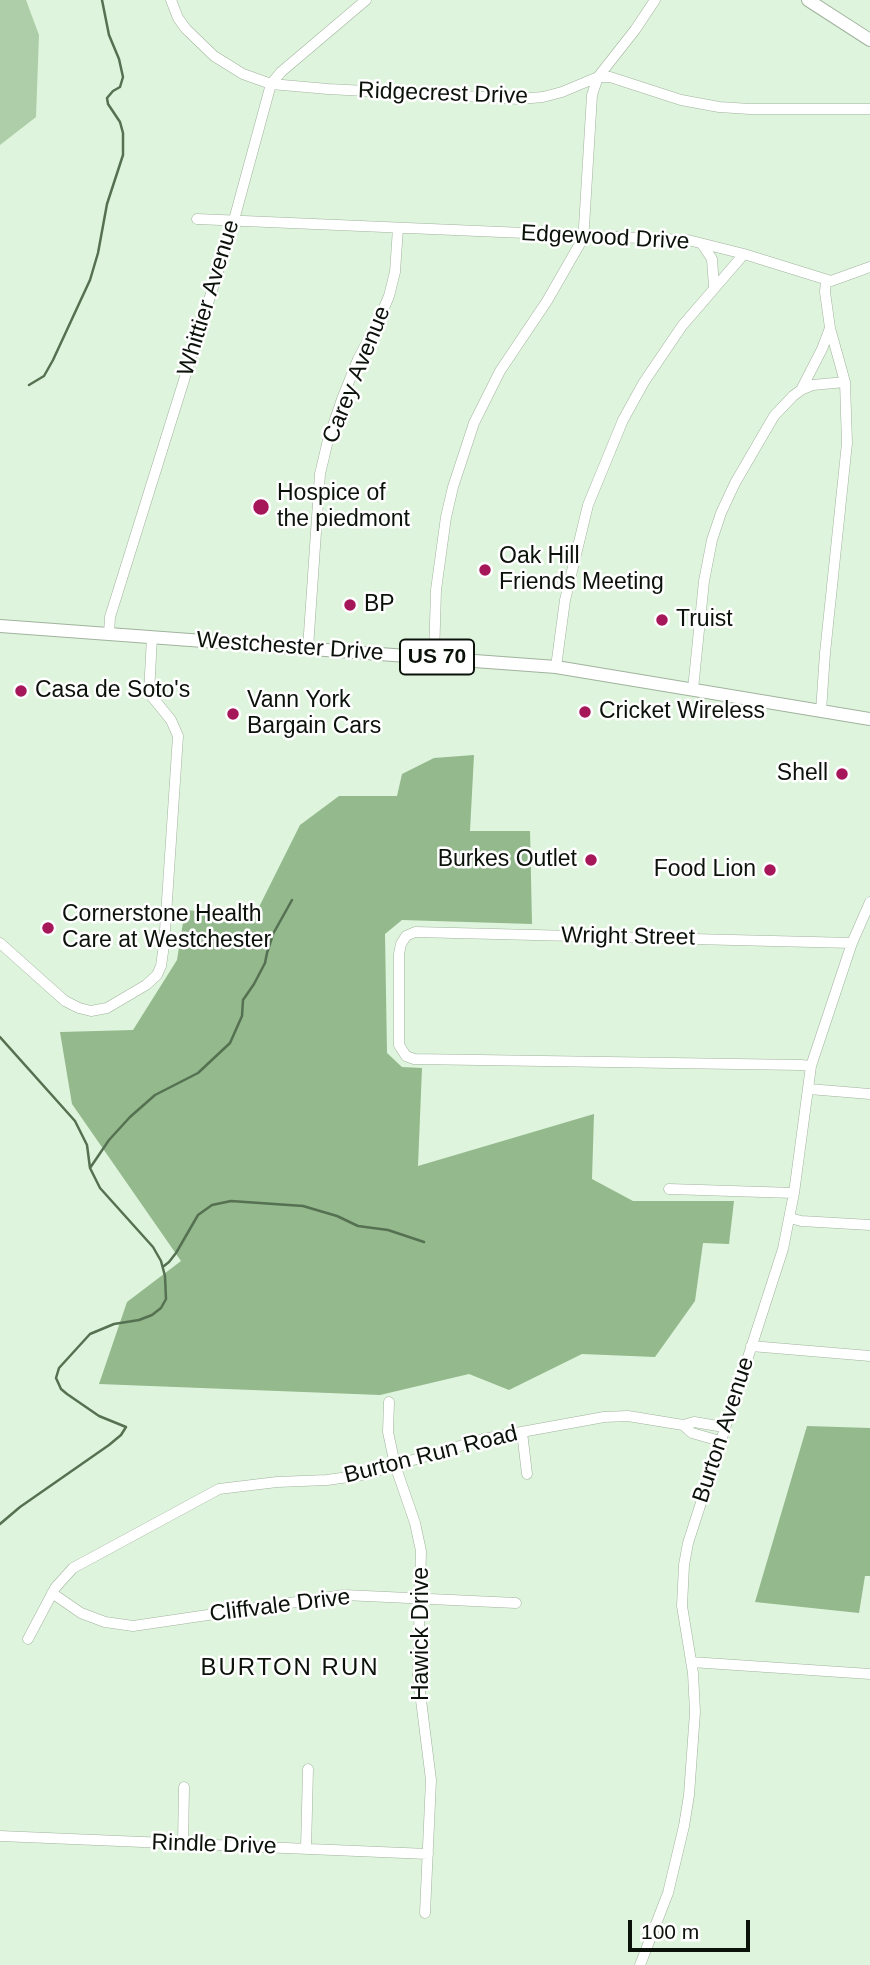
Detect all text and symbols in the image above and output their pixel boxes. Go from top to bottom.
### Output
street label: Ridgecrest Drive [358,77,528,111]
street label: Whittier Avenue [172,217,246,379]
street label: Edgewood Drive [520,220,690,256]
street label: Carey Avenue [317,302,397,448]
place label: Hospice of the piedmont [277,480,410,534]
marker: Hospice of the piedmont [251,497,271,517]
place label: Oak Hill Friends Meeting [499,543,664,597]
marker: Oak Hill Friends Meeting [477,562,493,578]
place label: BP [364,591,395,619]
marker: BP [342,597,358,613]
place label: Truist [676,606,733,634]
marker: Truist [654,612,670,628]
street label: Westchester Drive [196,627,384,667]
road number: US 70 [400,640,474,674]
place label: Casa de Soto's [35,677,190,705]
marker: Casa de Soto's [13,683,29,699]
place label: Vann York Bargain Cars [247,687,381,741]
place label: Cricket Wireless [599,698,765,726]
marker: Cricket Wireless [577,704,593,720]
marker: Vann York Bargain Cars [225,706,241,722]
place label: Shell [777,760,828,788]
marker: Shell [834,766,850,782]
place label: Burkes Outlet [438,846,577,874]
marker: Burkes Outlet [583,852,599,868]
place label: Food Lion [654,856,756,884]
marker: Food Lion [762,862,778,878]
place label: Cornerstone Health Care at Westchester [62,901,271,955]
marker: Cornerstone Health Care at Westchester [40,920,56,936]
street label: Wright Street [561,922,695,952]
street label: Burton Avenue [687,1354,761,1506]
street label: Burton Run Road [341,1420,521,1490]
street label: Hawick Drive [408,1567,436,1701]
street label: Cliffvale Drive [208,1584,352,1628]
district label: BURTON RUN [202,1654,378,1682]
street label: Rindle Drive [151,1829,277,1861]
scale bar [632,1906,754,1950]
text: 100 m [641,1920,699,1943]

